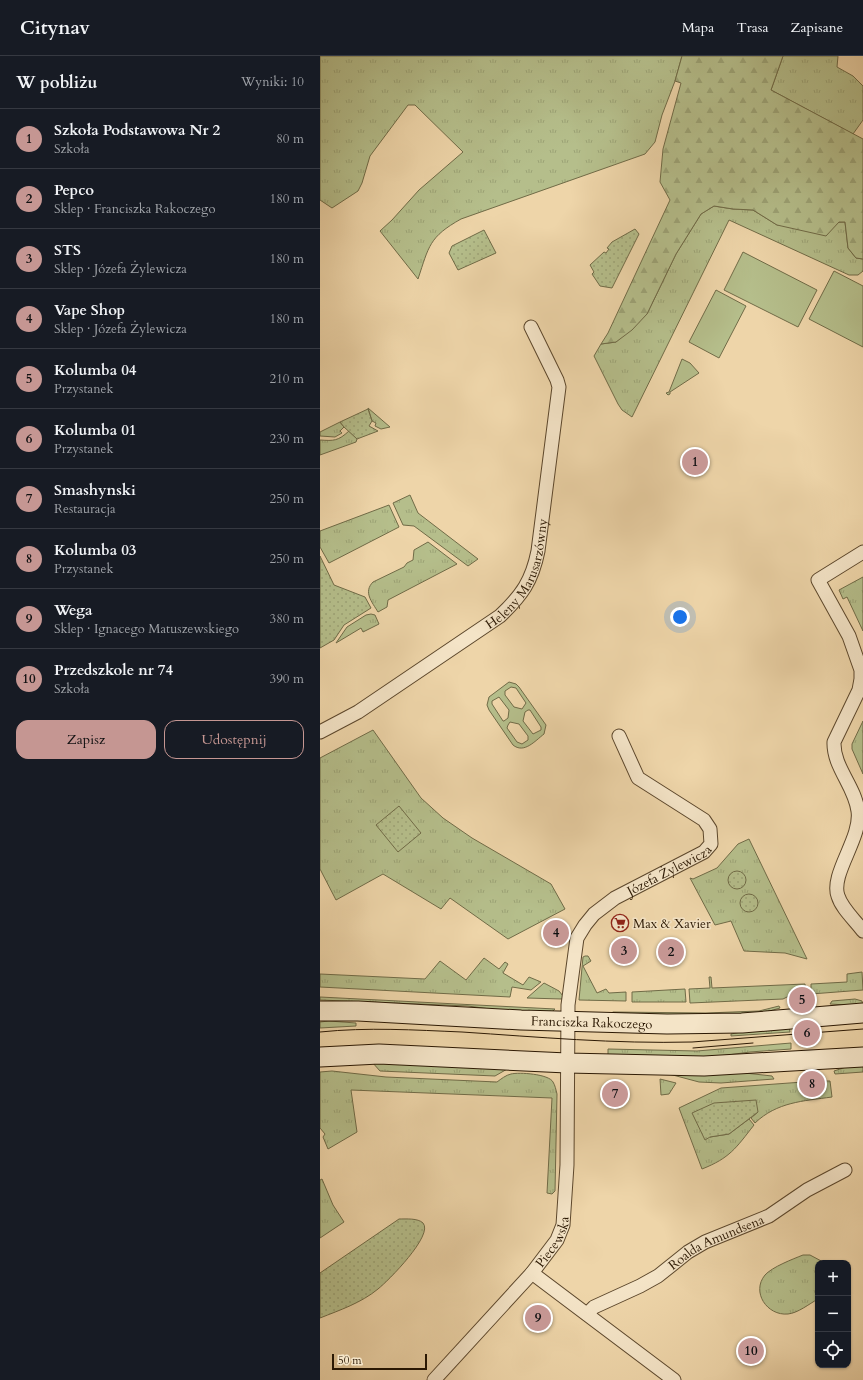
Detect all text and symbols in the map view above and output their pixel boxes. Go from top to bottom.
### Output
text: Citynav [20,15,90,41]
text: Mapa [682,18,714,37]
text: Trasa [736,18,769,37]
text: Zapisane [791,18,843,37]
text: W pobliżu [16,71,97,94]
text: Wyniki: 10 [241,73,304,91]
text: Szkoła Podstawowa Nr 2 [54,120,220,140]
text: 1 [26,130,32,148]
text: 80 m [276,130,304,148]
text: Szkoła [54,140,90,158]
text: Pepco [54,180,94,200]
text: 2 [26,190,32,208]
text: 180 m [270,190,304,208]
text: Sklep · Franciszka Rakoczego [54,200,215,218]
text: STS [54,240,81,260]
text: 3 [26,250,32,268]
text: 180 m [270,250,304,268]
text: Sklep · Józefa Żylewicza [54,260,187,278]
text: Vape Shop [54,300,125,320]
text: 4 [26,310,32,328]
text: 180 m [270,310,304,328]
text: Sklep · Józefa Żylewicza [54,320,187,338]
text: Kolumba 04 [54,360,137,380]
text: 5 [26,370,32,388]
text: 210 m [270,370,304,388]
text: Przystanek [54,380,113,398]
text: Kolumba 01 [54,420,137,440]
text: 6 [26,430,32,448]
text: 230 m [270,430,304,448]
text: Przystanek [54,440,113,458]
pin: 1 [682,447,708,477]
text: Smashynski [54,480,136,500]
text: 7 [26,490,32,508]
text: 250 m [270,490,304,508]
text: Restauracja [54,500,116,518]
street label: Heleny Marusarzówny [482,517,552,633]
text: Kolumba 03 [54,540,137,560]
text: 8 [26,550,32,568]
text: 250 m [270,550,304,568]
text: Przystanek [54,560,113,578]
text: Wega [54,600,93,620]
your location [670,607,690,627]
text: 9 [26,610,32,628]
text: 380 m [270,610,304,628]
text: Sklep · Ignacego Matuszewskiego [54,620,239,638]
text: Przedszkole nr 74 [54,660,173,680]
text: 10 [22,670,36,688]
text: 390 m [270,670,304,688]
text: Szkoła [54,680,90,698]
button: Zapisz [16,720,156,759]
button: Udostępnij [164,720,304,759]
street label: Józefa Żylewicza [622,841,716,901]
supermarket icon: Max & Xavier [610,913,630,933]
place label: Max & Xavier [633,915,711,933]
pin: 4 [543,918,569,948]
pin: 3 [611,936,637,966]
pin: 2 [658,937,684,967]
pin: 5 [789,985,815,1015]
street label: Franciszka Rakoczego [531,1012,653,1034]
pin: 6 [794,1018,820,1048]
pin: 8 [799,1069,825,1099]
pin: 7 [602,1079,628,1109]
street label: Roalda Amundsena [665,1211,767,1274]
street label: Piecewska [531,1216,574,1271]
map controls [815,1260,851,1368]
button: + [815,1260,851,1296]
button: − [815,1296,851,1332]
pin: 9 [525,1303,551,1333]
button: locate [815,1332,851,1368]
pin: 10 [738,1336,764,1366]
scale bar [332,1352,427,1371]
text: 50 m [338,1353,362,1368]

